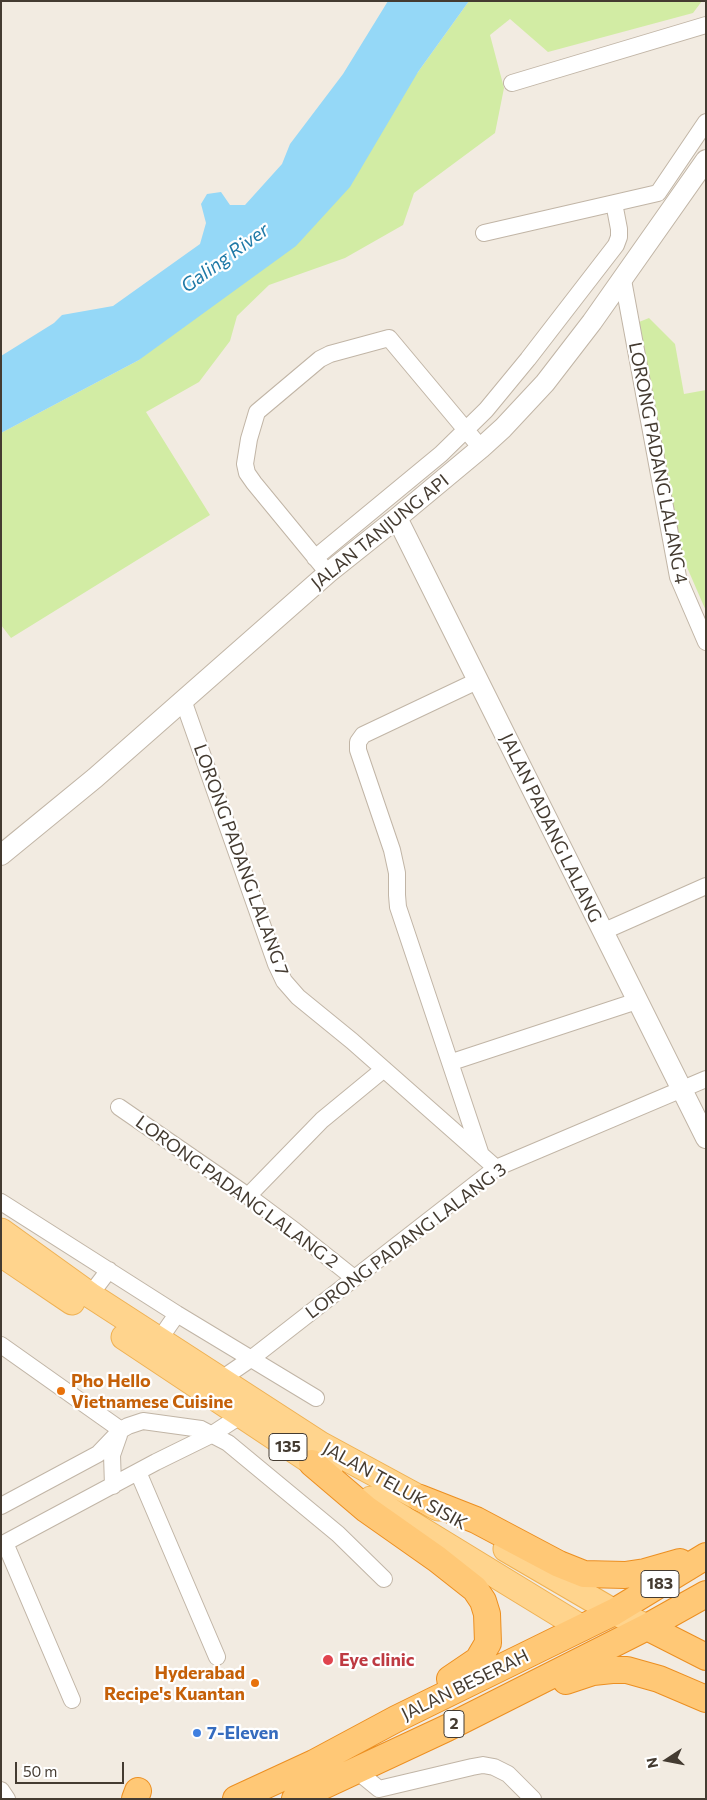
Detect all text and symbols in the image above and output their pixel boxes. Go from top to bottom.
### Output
water label: Galing River [177,218,273,298]
street label: LORONG PADANG LALANG 4 [624,340,692,586]
street label: JALAN TANJUNG API [307,470,453,594]
street label: JALAN PADANG LALANG [496,730,606,926]
street label: LORONG PADANG LALANG 7 [189,741,293,979]
street label: LORONG PADANG LALANG 2 [131,1111,343,1273]
street label: LORONG PADANG LALANG 3 [301,1159,511,1323]
place label: Pho Hello Vietnamese Cuisine [71,1370,233,1412]
marker: Pho Hello Vietnamese Cuisine [55,1385,67,1397]
road number: 135 [269,1434,307,1460]
street label: JALAN TELUK SISIK [319,1437,471,1535]
road number: 183 [641,1570,679,1598]
street label: JALAN BESERAH [398,1645,532,1725]
place label: Eye clinic [339,1649,415,1671]
marker: Eye clinic [321,1653,335,1667]
place label: Hyderabad Recipe's Kuantan [104,1662,245,1705]
marker: Hyderabad Recipe's Kuantan [249,1677,261,1689]
road number: 2 [444,1710,464,1738]
place label: 7-Eleven [207,1722,279,1744]
marker: 7-Eleven [191,1727,203,1739]
north arrow [642,1735,692,1785]
scale bar [18,1752,126,1784]
text: N [642,1756,661,1770]
text: 50 m [23,1762,57,1780]

